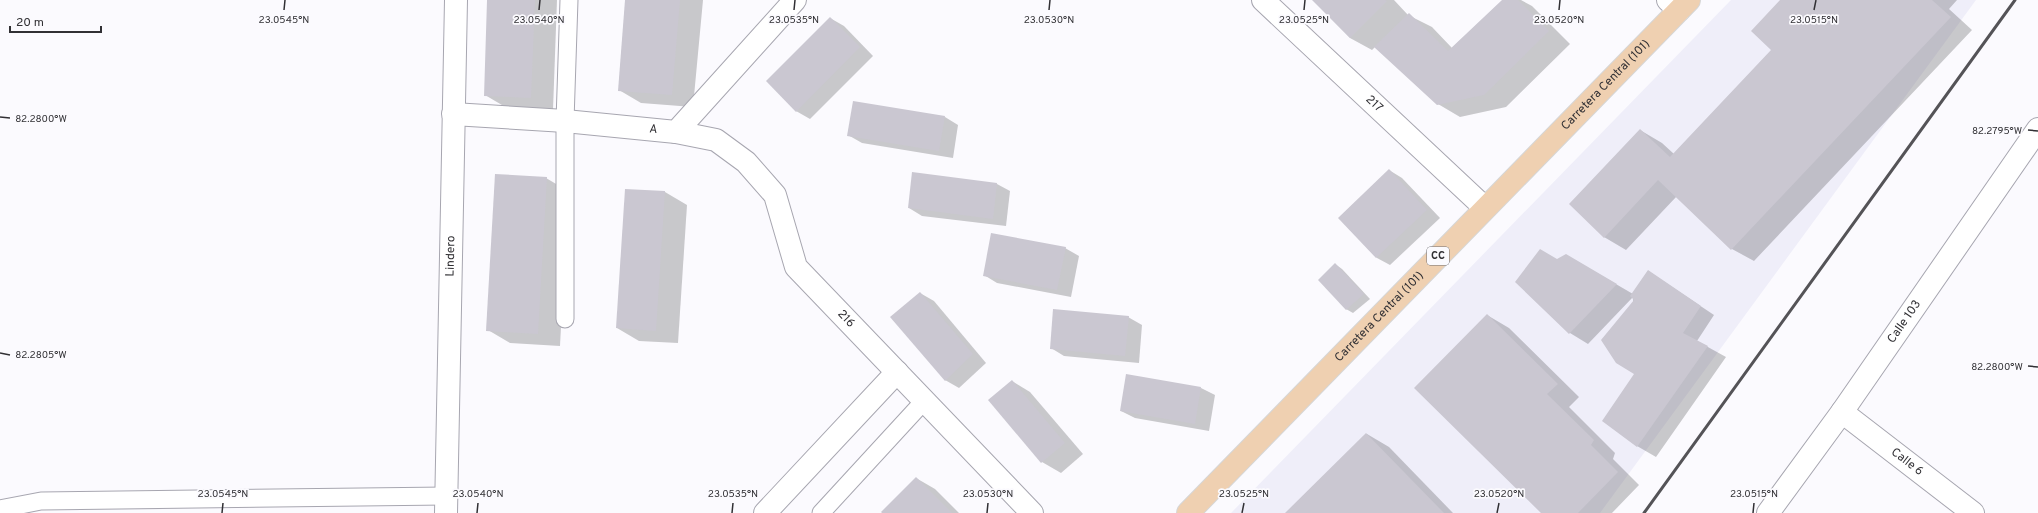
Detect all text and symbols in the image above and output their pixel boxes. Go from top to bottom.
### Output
scale bar [10,8,101,34]
text: 23.0545°N [259,14,309,27]
text: 23.0540°N [514,14,564,27]
text: 23.0535°N [769,14,819,27]
text: 23.0530°N [1024,14,1074,27]
text: 23.0525°N [1279,14,1329,27]
text: 23.0520°N [1534,14,1584,27]
text: 23.0515°N [1790,14,1838,27]
text: 20 m [16,15,44,31]
street label: Carretera Central (101) [1558,36,1654,134]
street label: 217 [1362,92,1386,116]
text: 82.2800°W [15,113,67,126]
street label: A [649,121,658,138]
text: 82.2795°W [1972,125,2022,138]
street label: Lindero [443,235,459,277]
road number: CC [1427,247,1449,265]
street label: Carretera Central (101) [1331,268,1427,366]
street label: Calle 103 [1884,297,1925,346]
street label: 216 [834,307,858,331]
text: 82.2805°W [15,349,67,362]
text: 82.2800°W [1971,361,2023,374]
street label: Calle 6 [1887,444,1926,480]
text: 23.0545°N [198,488,248,501]
text: 23.0540°N [453,488,503,501]
text: 23.0535°N [708,488,758,501]
text: 23.0530°N [963,488,1013,501]
text: 23.0525°N [1219,488,1269,501]
text: 23.0520°N [1474,488,1524,501]
text: 23.0515°N [1730,488,1778,501]

